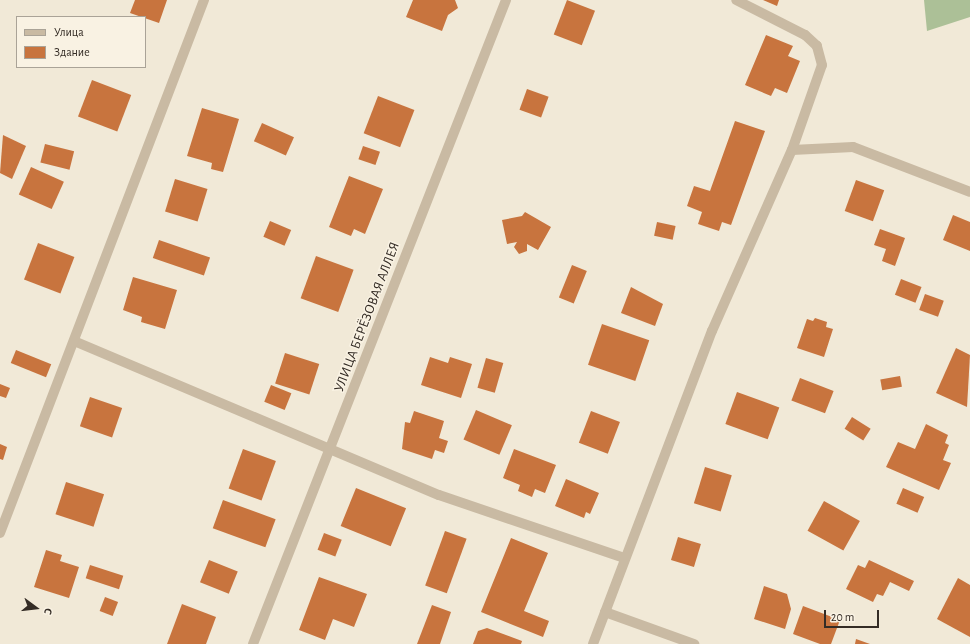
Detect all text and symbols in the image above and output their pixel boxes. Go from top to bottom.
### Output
legend [16,16,146,68]
text: Улица [54,26,84,38]
text: Здание [54,46,90,58]
street label: УЛИЦА БЕРЁЗОВАЯ АЛЛЕЯ [331,240,403,394]
north arrow [16,588,56,628]
scale bar [826,602,881,628]
text: С [42,607,54,616]
text: 20 m [831,611,854,623]

